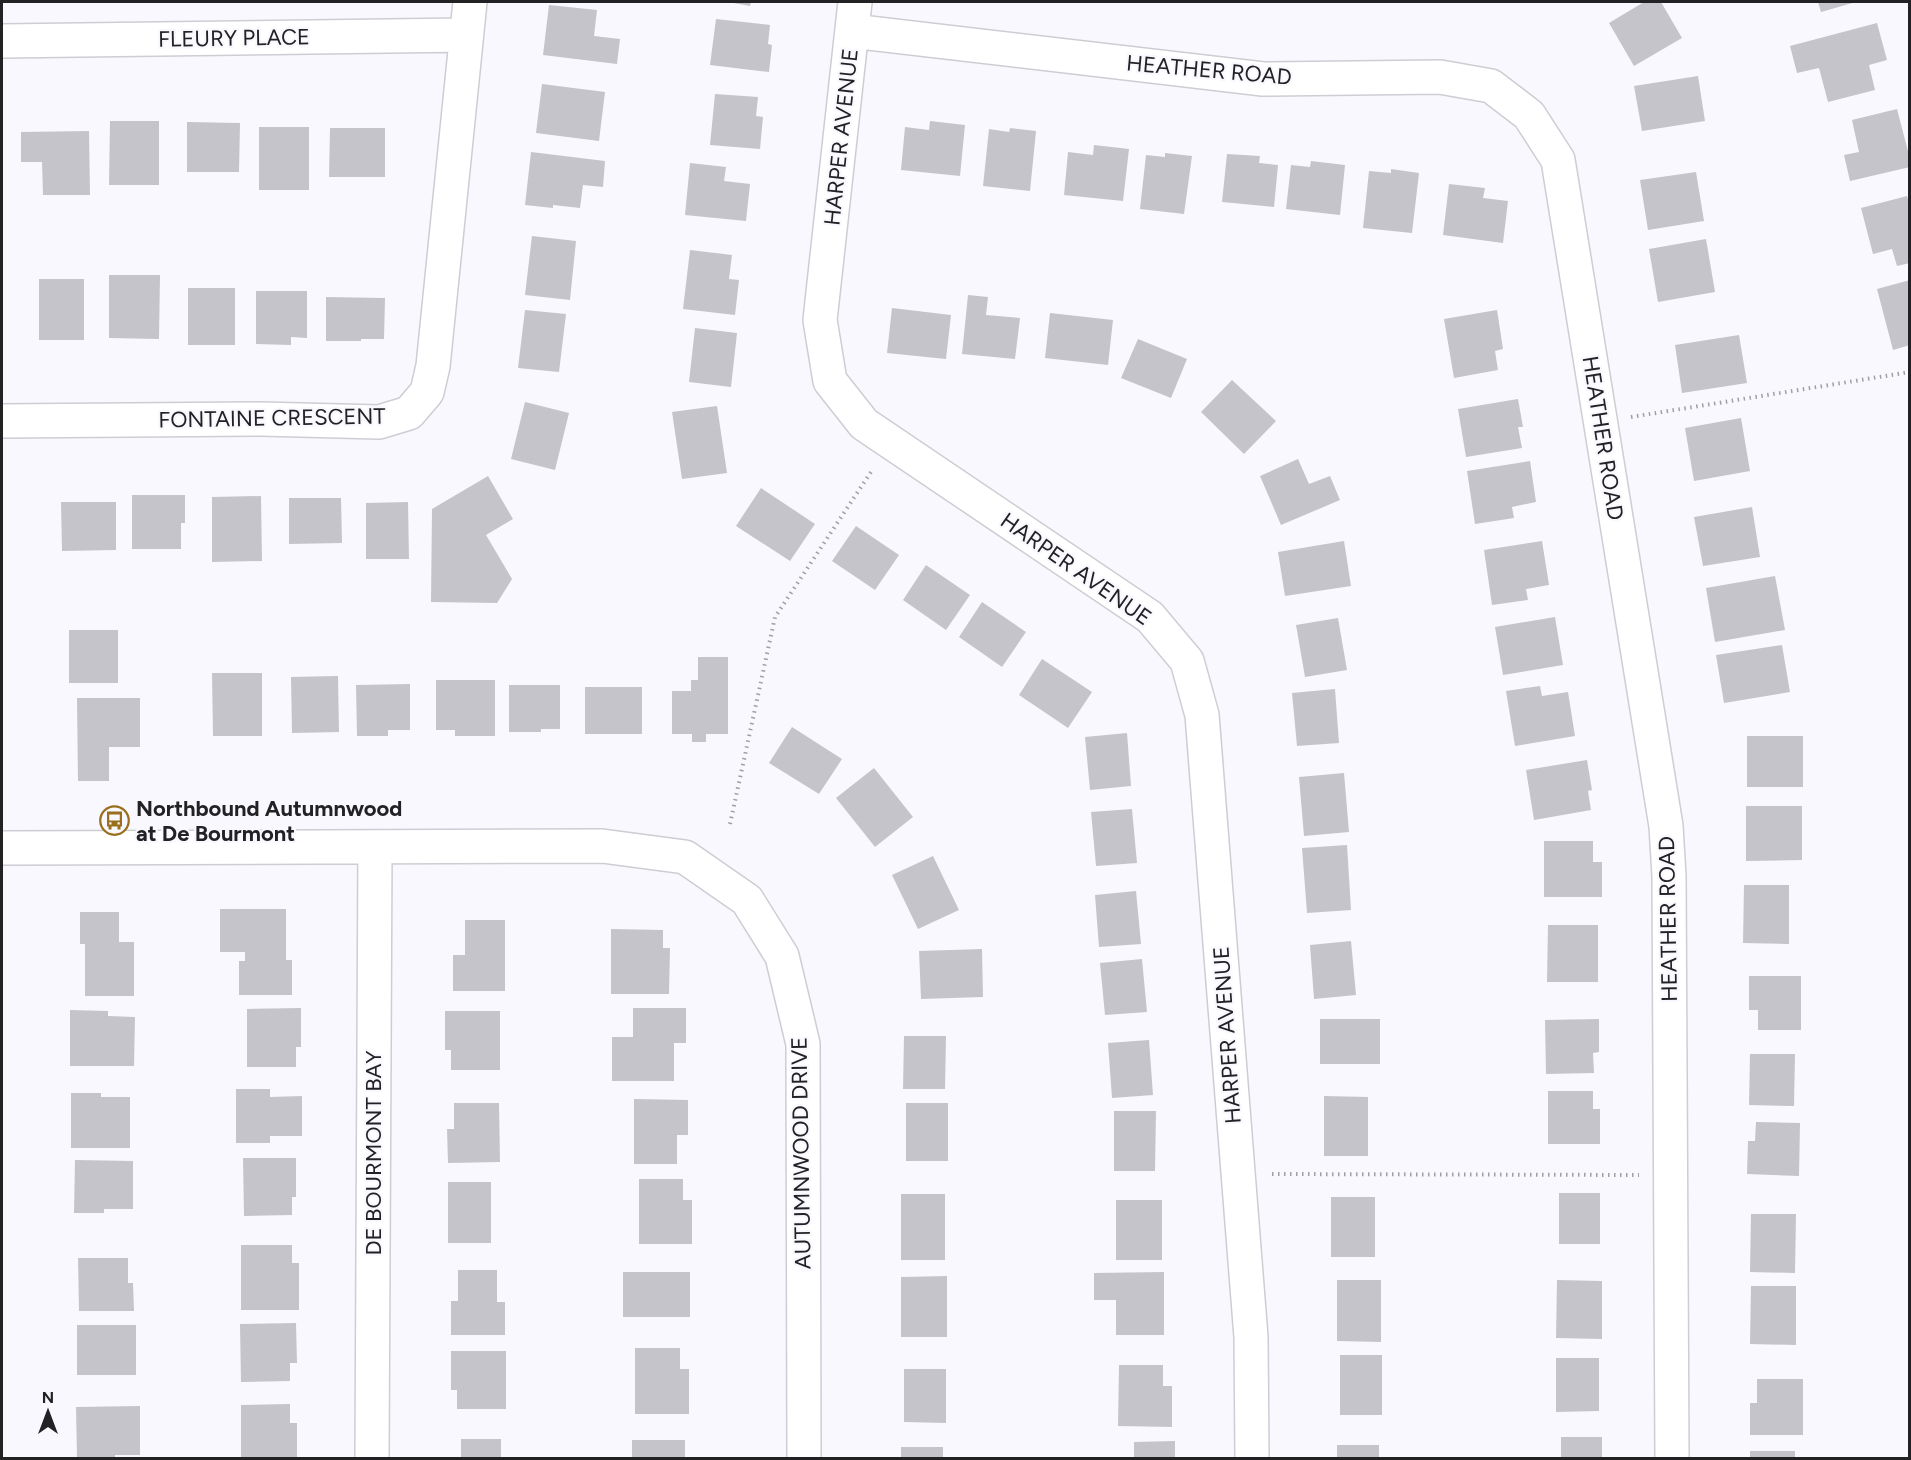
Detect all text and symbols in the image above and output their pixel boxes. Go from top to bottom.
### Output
street label: FLEURY PLACE [158,23,310,53]
street label: HARPER AVENUE [818,47,864,227]
street label: HEATHER ROAD [1125,49,1293,91]
street label: HEATHER ROAD [1577,354,1629,522]
street label: FONTAINE CRESCENT [158,403,386,433]
street label: HARPER AVENUE [995,507,1157,631]
place label: Northbound Autumnwood at De Bourmont [136,795,402,847]
bus stop icon: Northbound Autumnwood at De Bourmont [99,805,131,837]
street label: HEATHER ROAD [1653,836,1683,1002]
street label: HARPER AVENUE [1207,945,1247,1125]
street label: AUTUMNWOOD DRIVE [785,1037,817,1269]
street label: DE BOURMONT BAY [360,1050,387,1256]
north arrow [18,1382,78,1442]
text: N [42,1388,54,1407]

